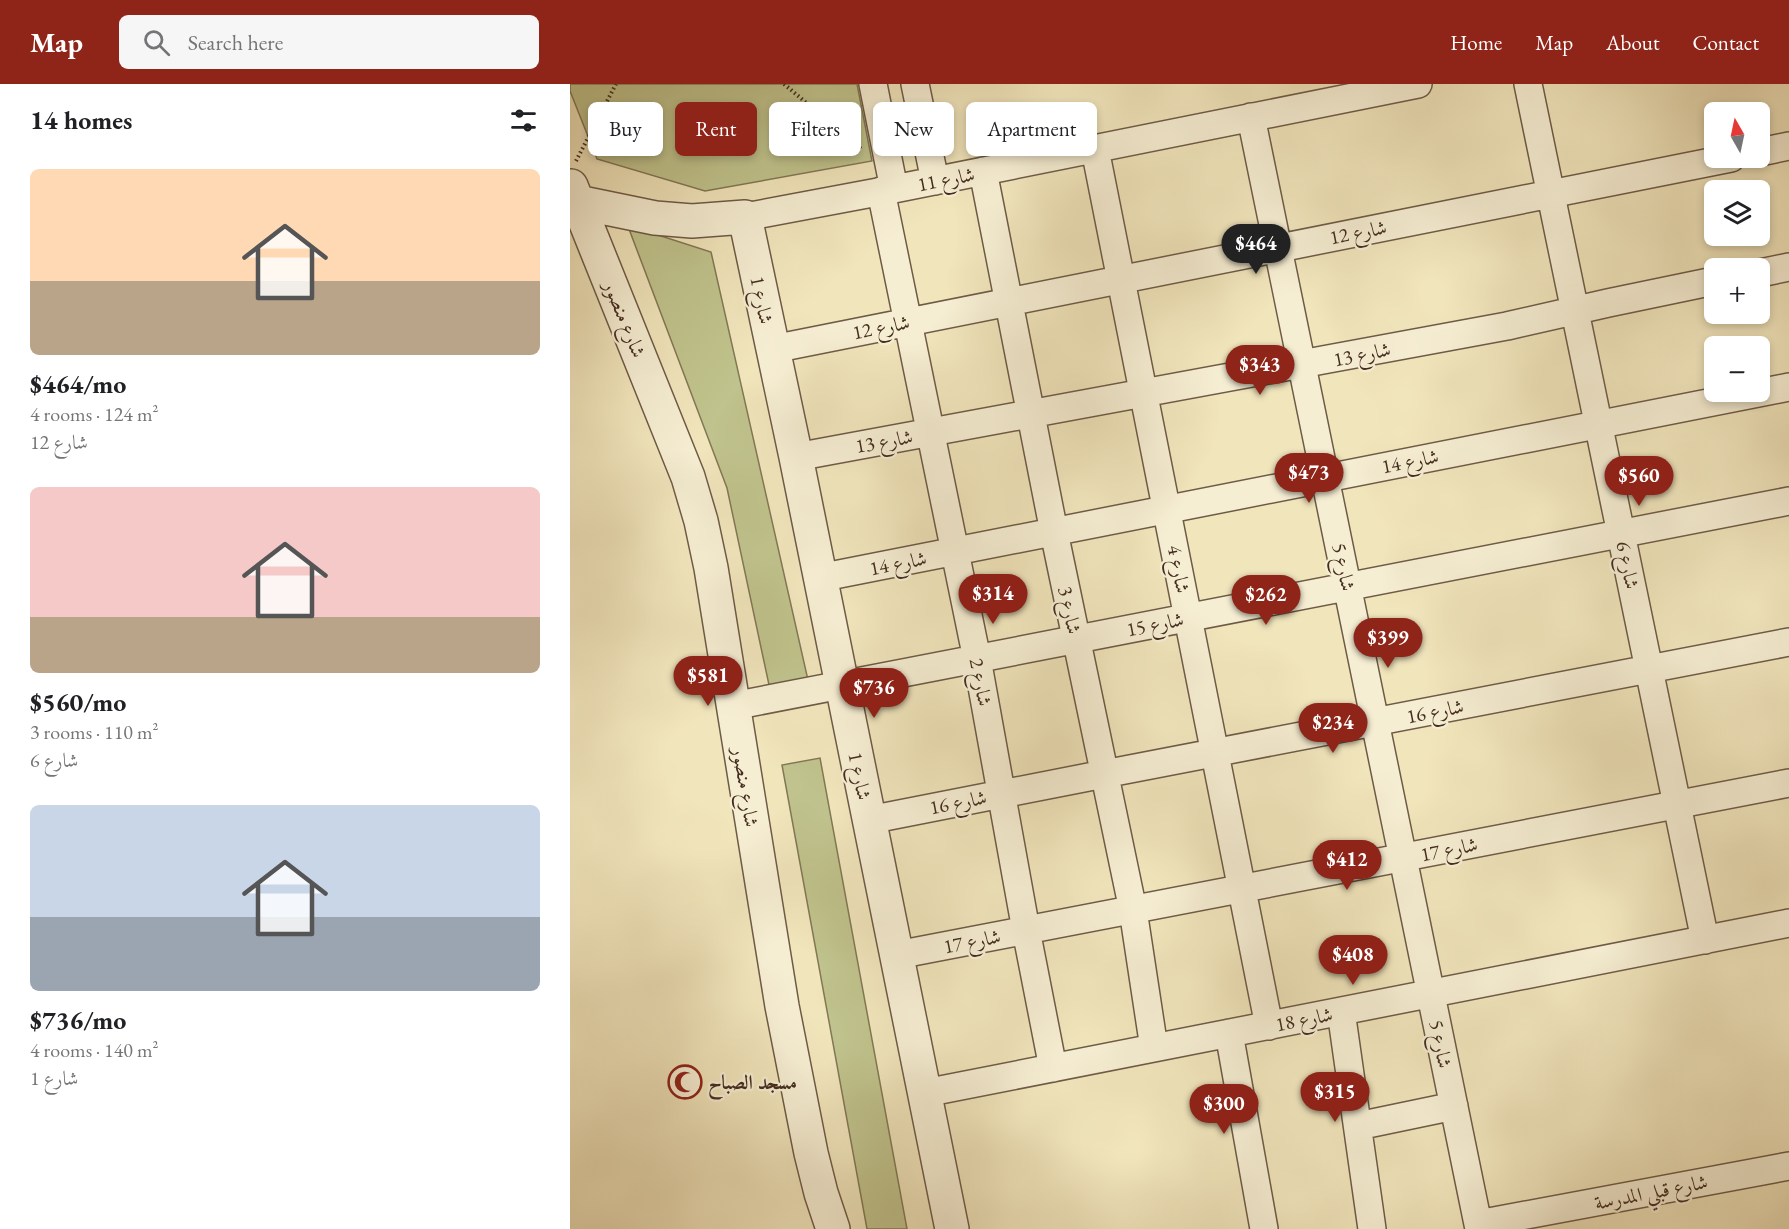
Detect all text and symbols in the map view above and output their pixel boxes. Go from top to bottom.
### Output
search box [119,15,539,69]
text: Map [30,24,83,60]
icon: search [140,26,173,59]
text: Search here [188,28,283,57]
text: Home [1450,29,1502,56]
text: Map [1535,29,1573,56]
text: About [1606,29,1659,56]
text: Contact [1692,29,1759,56]
chip: Buy [588,102,663,156]
chip: Rent [675,102,757,156]
chip: Filters [769,102,861,156]
chip: New [873,102,954,156]
chip: Apartment [966,102,1097,156]
north arrow [1704,102,1770,168]
map controls [1704,102,1770,402]
text: 14 homes [30,103,132,137]
icon: filters [507,104,540,137]
street label: شارع 11 [915,161,978,202]
button: layers [1704,180,1770,246]
icon: home [231,208,339,316]
street label: شارع 12 [1327,214,1390,255]
pin: $464 [1220,224,1292,275]
text: $464 [1236,230,1276,256]
button: + [1704,258,1770,324]
street label: شارع 1 [739,274,780,327]
street label: شارع منصور [592,275,652,363]
street label: شارع 12 [850,309,913,350]
street label: شارع 13 [1331,336,1394,377]
button: − [1704,336,1770,402]
pin: $343 [1224,345,1296,396]
text: $343 [1240,351,1280,377]
text: $464/mo [30,367,126,401]
text: 4 rooms · 124 m² [30,401,158,427]
street label: شارع 13 [853,423,916,464]
text: شارع 12 [30,429,88,455]
street label: شارع 14 [1379,443,1442,484]
pin: $473 [1273,453,1345,504]
pin: $560 [1603,456,1675,507]
text: $473 [1289,459,1329,485]
text: $560 [1619,462,1659,488]
icon: home [231,526,339,634]
street label: شارع 6 [1605,539,1646,592]
street label: شارع 5 [1321,541,1362,594]
street label: شارع 4 [1157,543,1196,596]
street label: شارع 14 [867,545,930,586]
pin: $314 [957,574,1029,625]
pin: $262 [1230,575,1302,626]
text: $314 [973,580,1013,606]
text: $262 [1246,581,1286,607]
street label: شارع 3 [1047,584,1088,637]
street label: شارع 15 [1124,606,1187,647]
pin: $399 [1352,618,1424,669]
text: $399 [1368,624,1408,650]
pin: $581 [672,656,744,707]
street label: شارع 2 [959,656,998,709]
text: $581 [688,662,728,688]
pin: $736 [838,668,910,719]
text: $736 [854,674,894,700]
text: $560/mo [30,685,126,719]
street label: شارع 16 [1404,693,1467,734]
pin: $234 [1297,703,1369,754]
text: $234 [1313,709,1353,735]
text: 3 rooms · 110 m² [30,719,158,745]
street label: شارع منصور [722,743,765,830]
text: شارع 6 [30,747,78,773]
street label: شارع 1 [837,750,878,803]
street label: شارع 16 [927,784,990,825]
street label: شارع 17 [1418,831,1481,872]
pin: $412 [1311,840,1383,891]
icon: home [231,844,339,952]
text: $412 [1327,846,1367,872]
street label: شارع 17 [941,923,1004,964]
pin: $408 [1317,935,1389,986]
text: $408 [1333,941,1373,967]
street label: شارع 18 [1273,1001,1336,1042]
text: $736/mo [30,1003,126,1037]
street label: شارع 5 [1419,1018,1458,1071]
text: 4 rooms · 140 m² [30,1037,158,1063]
mosque icon: مسجد الصباح [667,1064,703,1100]
text: شارع 1 [30,1065,78,1091]
place label: مسجد الصباح [708,1069,797,1101]
pin: $315 [1299,1072,1371,1123]
text: $315 [1315,1078,1355,1104]
pin: $300 [1188,1084,1260,1135]
text: $300 [1204,1090,1244,1116]
street label: شارع قبلي المدرسة [1592,1168,1711,1223]

